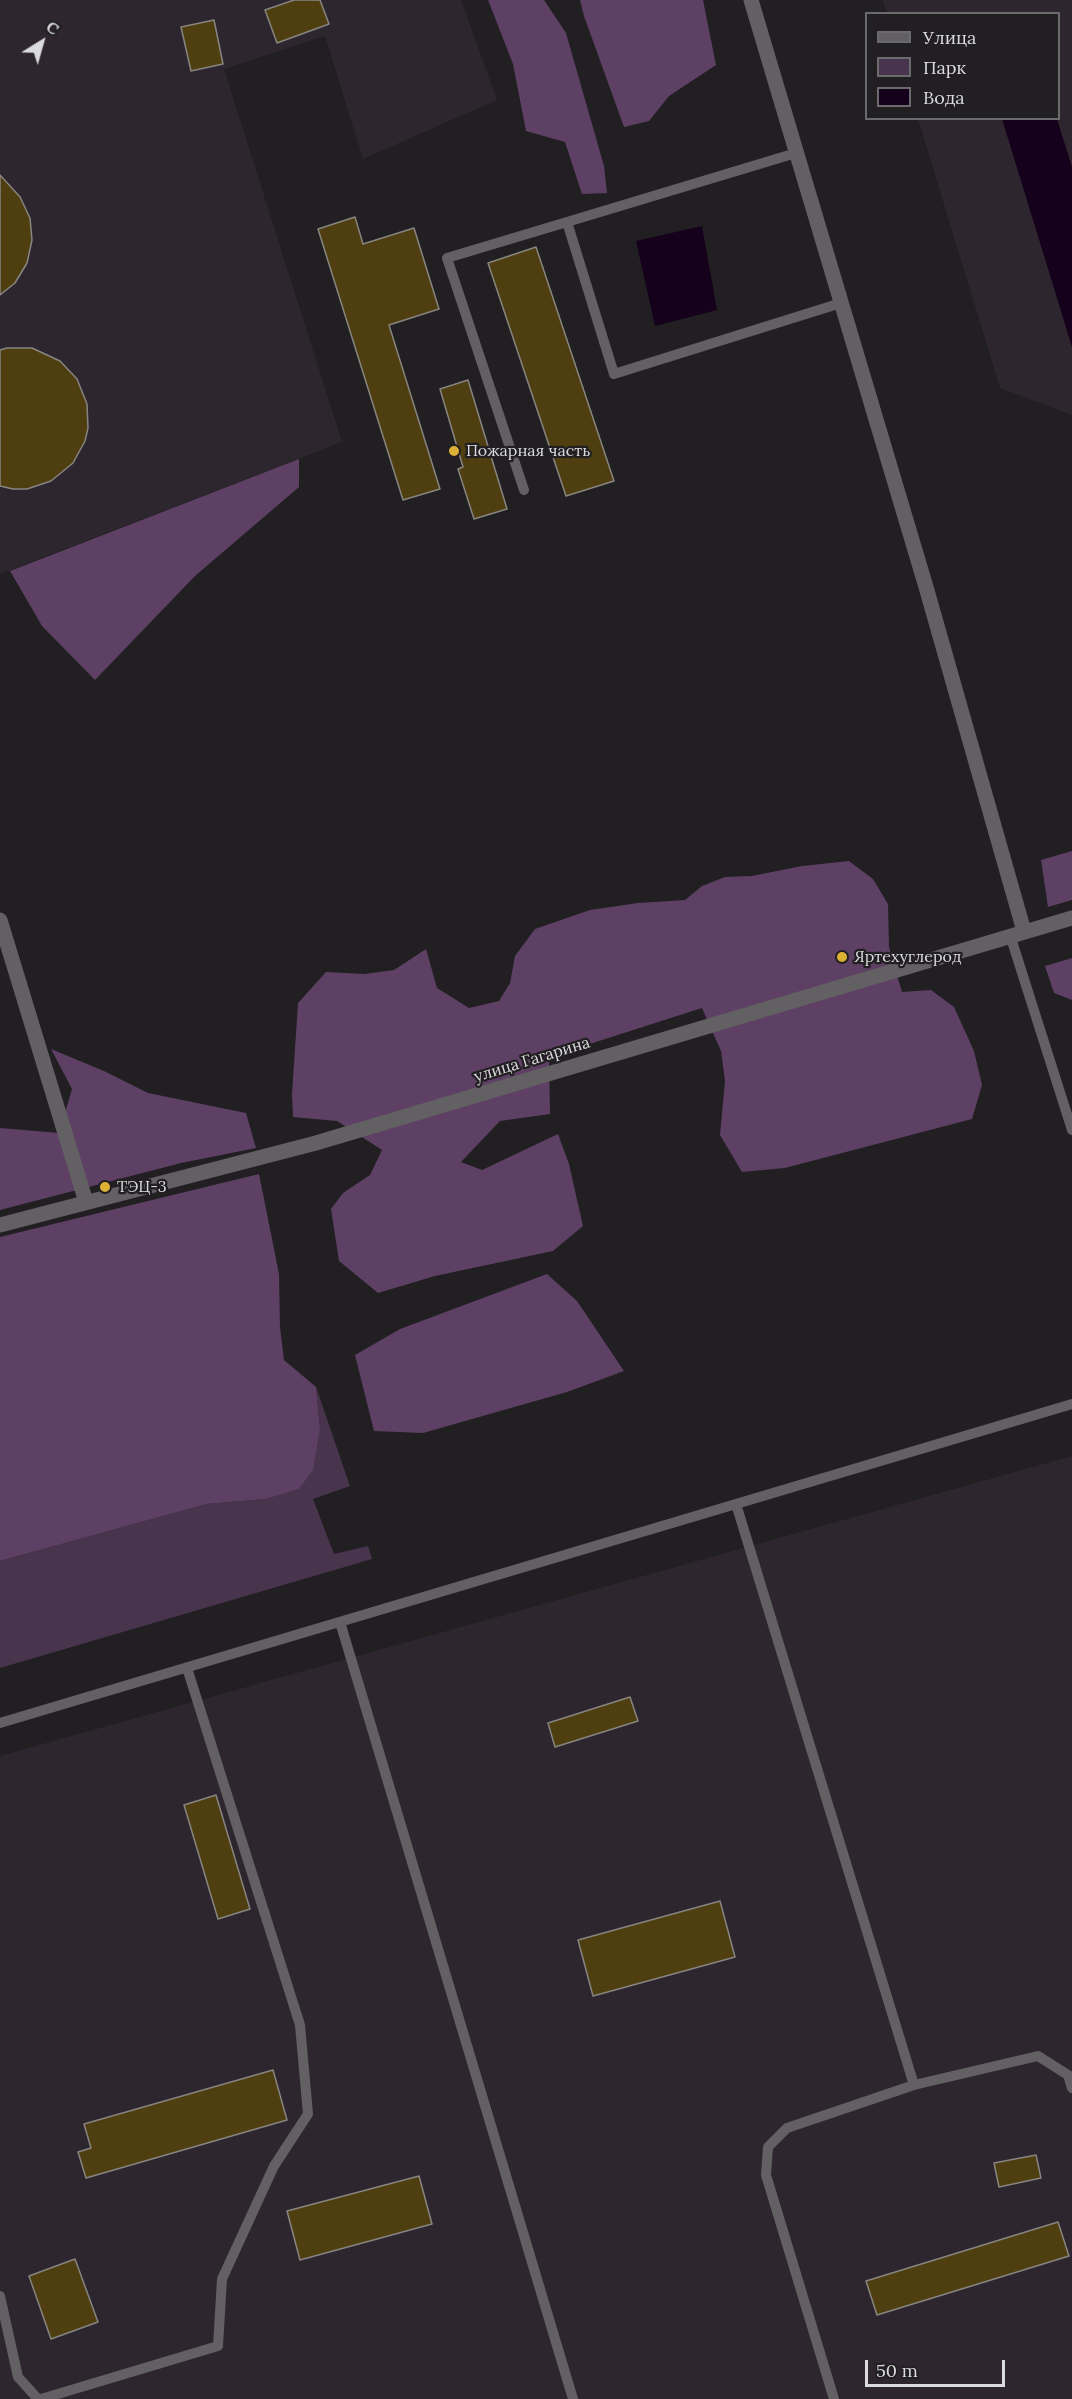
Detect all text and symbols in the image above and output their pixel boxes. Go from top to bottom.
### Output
north arrow [12,12,72,72]
legend [865,12,1060,120]
text: С [42,16,63,39]
text: Улица [923,26,976,49]
text: Парк [923,56,966,79]
text: Вода [923,86,965,109]
place label: Пожарная часть [466,441,590,461]
marker: Пожарная часть [447,444,461,458]
place label: Яртехуглерод [854,947,961,967]
marker: Яртехуглерод [835,950,849,964]
street label: улица Гагарина [472,1033,592,1087]
place label: ТЭЦ-3 [117,1177,167,1197]
marker: ТЭЦ-3 [98,1180,112,1194]
scale bar [868,2348,1008,2386]
text: 50 m [876,2359,918,2382]

